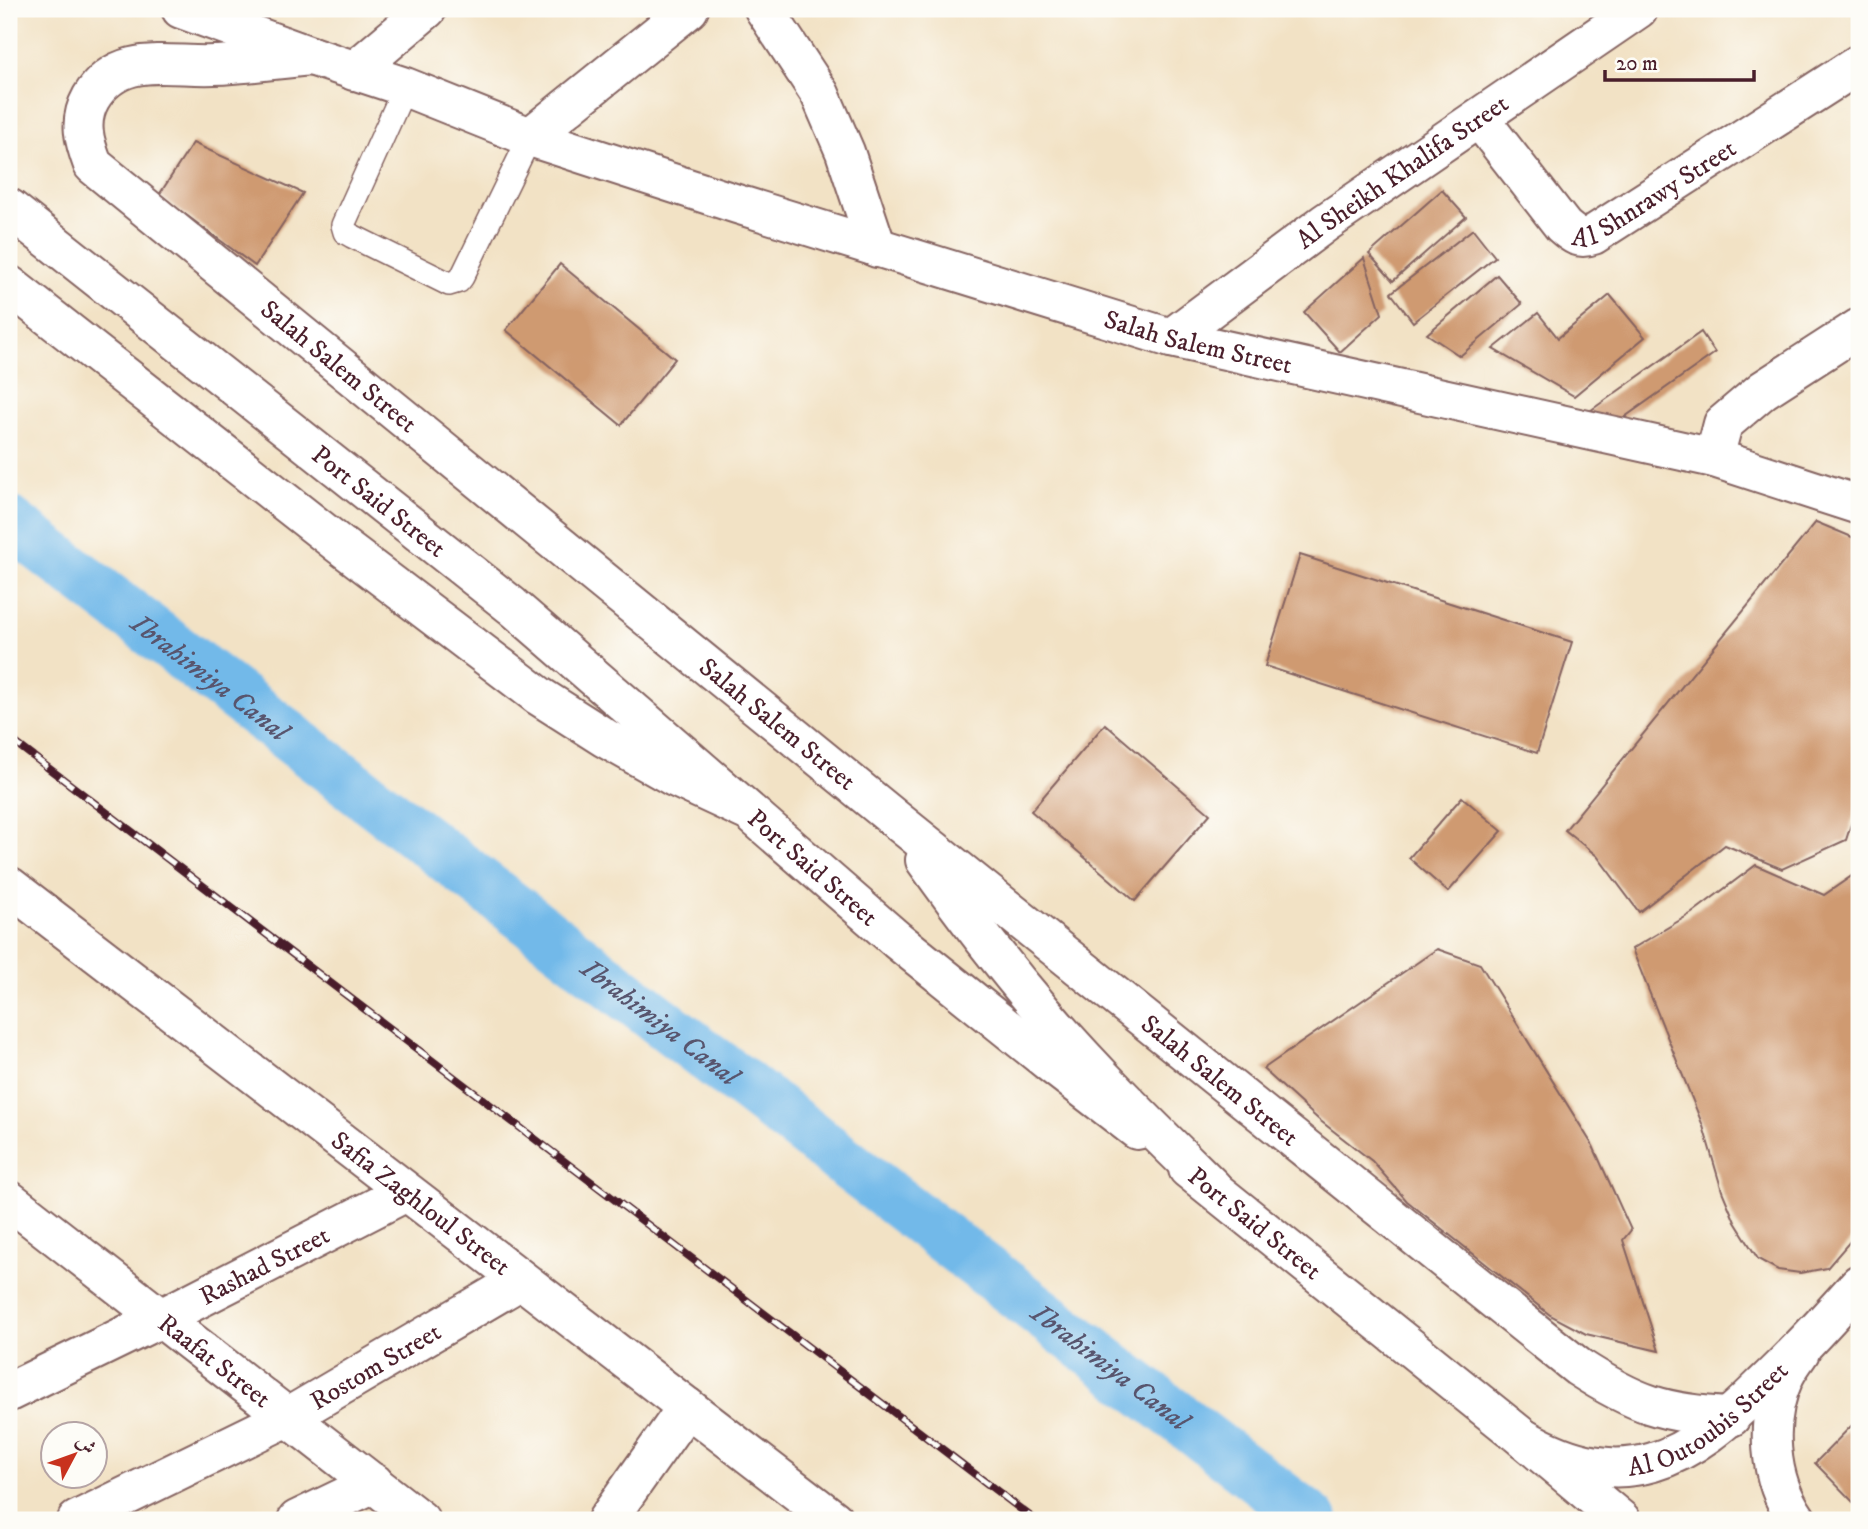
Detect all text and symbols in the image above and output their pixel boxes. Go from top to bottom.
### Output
scale bar [1605,38,1754,82]
text: 20 m [1616,51,1658,77]
street label: Al Sheikh Khalifa Street [1290,88,1515,257]
street label: Al Shnrawy Street [1569,132,1743,256]
street label: Salah Salem Street [253,293,423,441]
street label: Salah Salem Street [1100,303,1295,382]
street label: Port Said Street [304,439,452,565]
water label: Ibrahimiya Canal [122,605,298,751]
street label: Salah Salem Street [692,651,862,798]
street label: Port Said Street [740,803,884,934]
water label: Ibrahimiya Canal [573,950,748,1095]
street label: Salah Salem Street [1134,1008,1305,1154]
street label: Safia Zaghloul Street [324,1125,517,1284]
street label: Port Said Street [1181,1160,1328,1288]
street label: Rashad Street [194,1219,335,1313]
water label: Ibrahimiya Canal [1023,1295,1198,1440]
street label: Raafat Street [151,1307,277,1416]
street label: Rostom Street [305,1316,447,1418]
street label: Al Outoubis Street [1626,1355,1796,1485]
north arrow [38,1420,108,1490]
text: ش [71,1430,101,1459]

